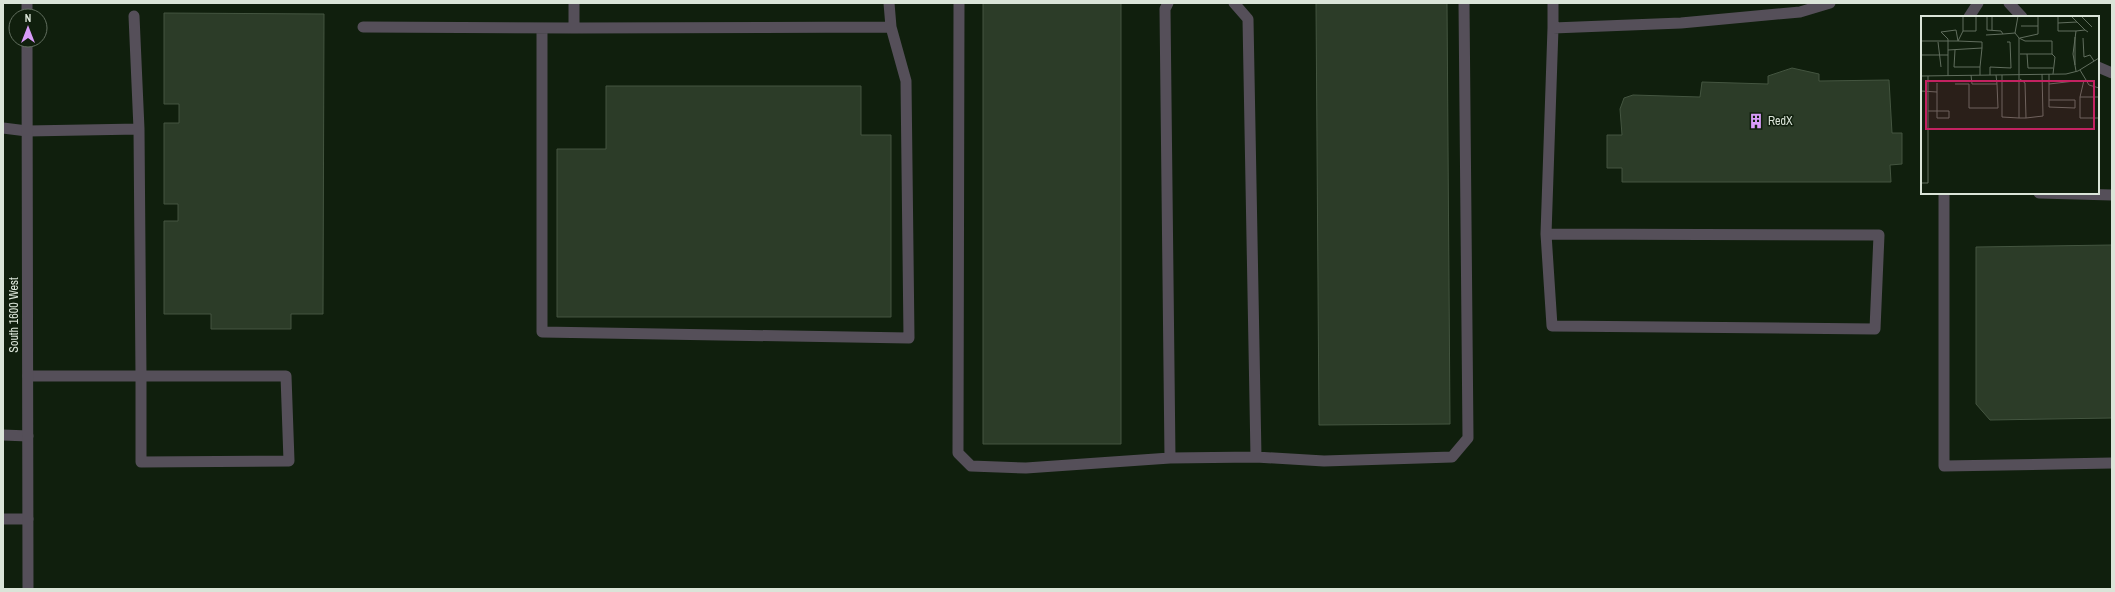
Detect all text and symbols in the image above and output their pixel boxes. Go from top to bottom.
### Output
north arrow [8,8,48,48]
text: N [25,11,31,25]
inset map [1921,16,2099,194]
building icon: RedX [1747,112,1765,130]
place label: RedX [1768,113,1793,129]
street label: South 1600 West [6,277,22,353]

